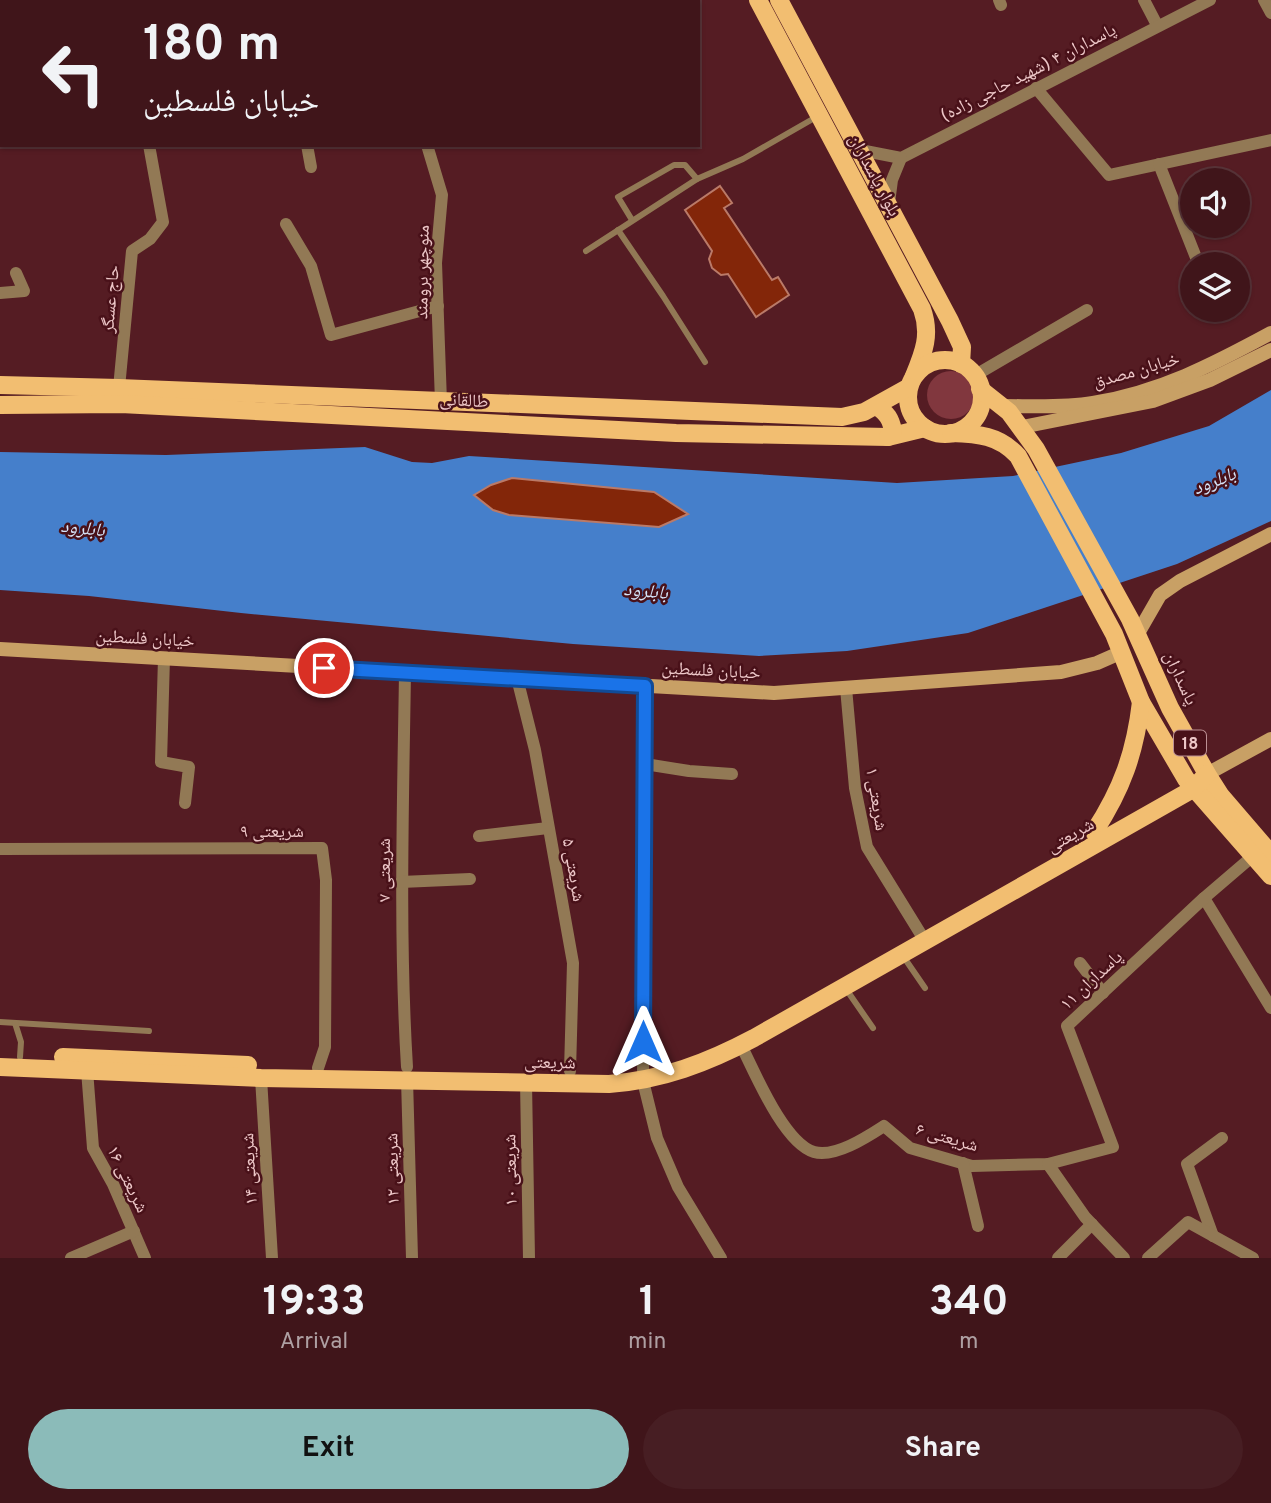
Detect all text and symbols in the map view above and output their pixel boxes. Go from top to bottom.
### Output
text: 180 m [143,16,280,78]
street label: پاسداران ۴ (شهید حاجی زاده) [937,19,1120,128]
icon: left [28,28,119,119]
text: خیابان فلسطین [143,83,319,123]
street label: بلوار پاسداران [842,130,905,221]
map controls [1180,168,1250,322]
button: sound [1180,168,1250,238]
street label: منوچهر برومند [411,225,436,319]
button: layers [1180,252,1250,322]
street label: حاج عسگر [97,264,126,335]
street label: خیابان مصدق [1090,348,1182,395]
street label: طالقانی [439,389,489,414]
water label: بابلرود [1190,462,1241,501]
water label: بابلرود [59,515,107,543]
water label: بابلرود [623,578,670,606]
street label: خیابان فلسطین [95,625,195,654]
pin [294,638,354,698]
street label: پاسداران [1157,648,1202,709]
icon: arrive [305,649,343,687]
street label: خیابان فلسطین [661,657,761,686]
road number: 18 [1174,730,1206,756]
street label: شریعتی ۱ [859,766,892,833]
street label: شریعتی [1043,813,1099,859]
street label: شریعتی ۹ [240,821,304,844]
street label: شریعتی ۵ [556,837,589,904]
street label: شریعتی ۷ [374,838,397,902]
street label: پاسداران ۱۱ [1056,946,1128,1016]
position arrow [606,1005,680,1079]
street label: شریعتی [524,1052,576,1075]
street label: شریعتی ۶ [913,1119,980,1158]
street label: شریعتی ۱۴ [237,1132,264,1205]
street label: شریعتی ۱۲ [381,1133,406,1205]
street label: شریعتی ۱۰ [499,1134,524,1206]
street label: شریعتی ۱۶ [101,1142,153,1217]
text: 19:33 [262,1277,366,1330]
text: 1 [639,1277,656,1330]
text: 340 [929,1277,1009,1330]
text: Arrival [280,1328,348,1357]
text: min [628,1328,666,1357]
text: m [959,1328,978,1357]
button: Exit [28,1409,629,1489]
button: Share [643,1409,1243,1489]

